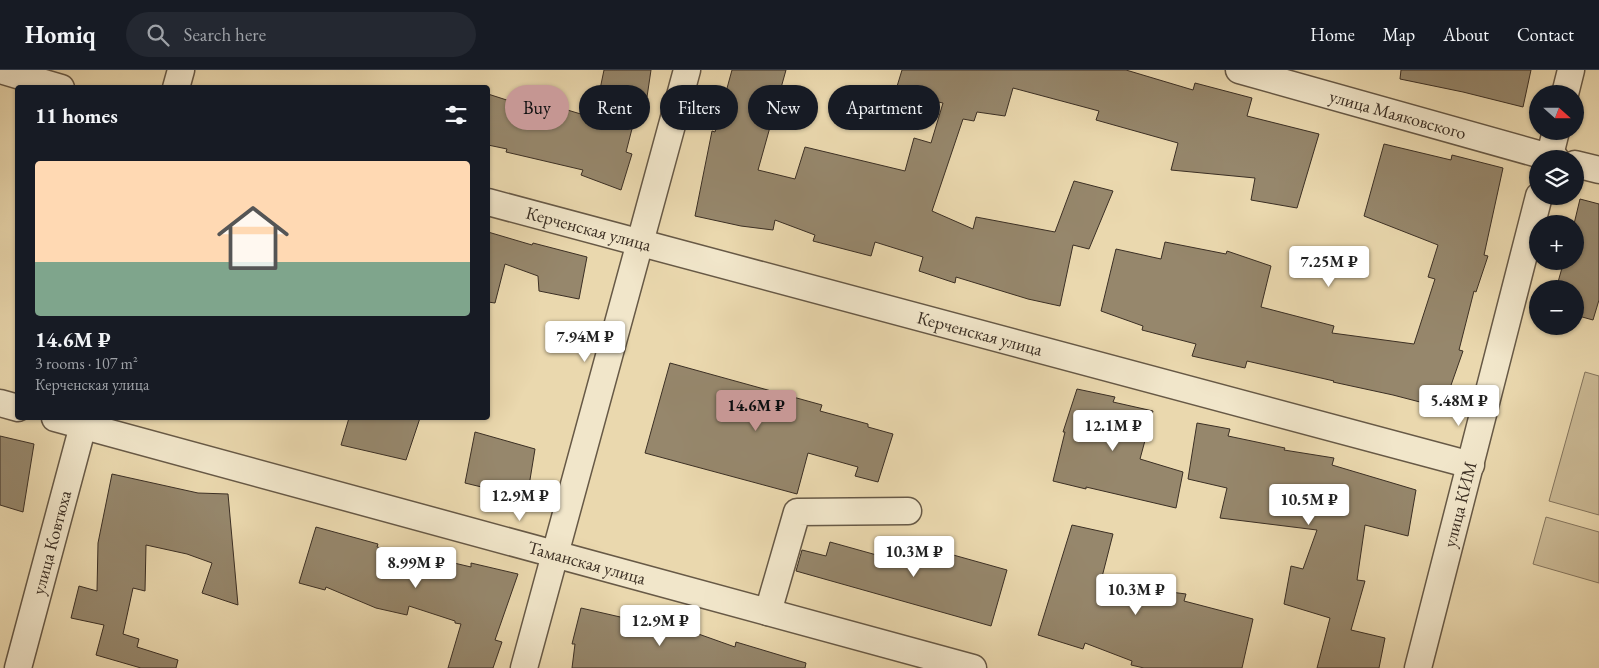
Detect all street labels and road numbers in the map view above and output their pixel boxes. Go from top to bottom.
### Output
street label: улица Маяковского [1327,84,1469,144]
street label: Керченская улица [523,201,655,256]
street label: Керченская улица [915,305,1046,361]
street label: улица КИМ [1437,459,1482,550]
street label: улица Ковтюха [26,487,76,597]
street label: Таманская улица [525,535,649,590]

